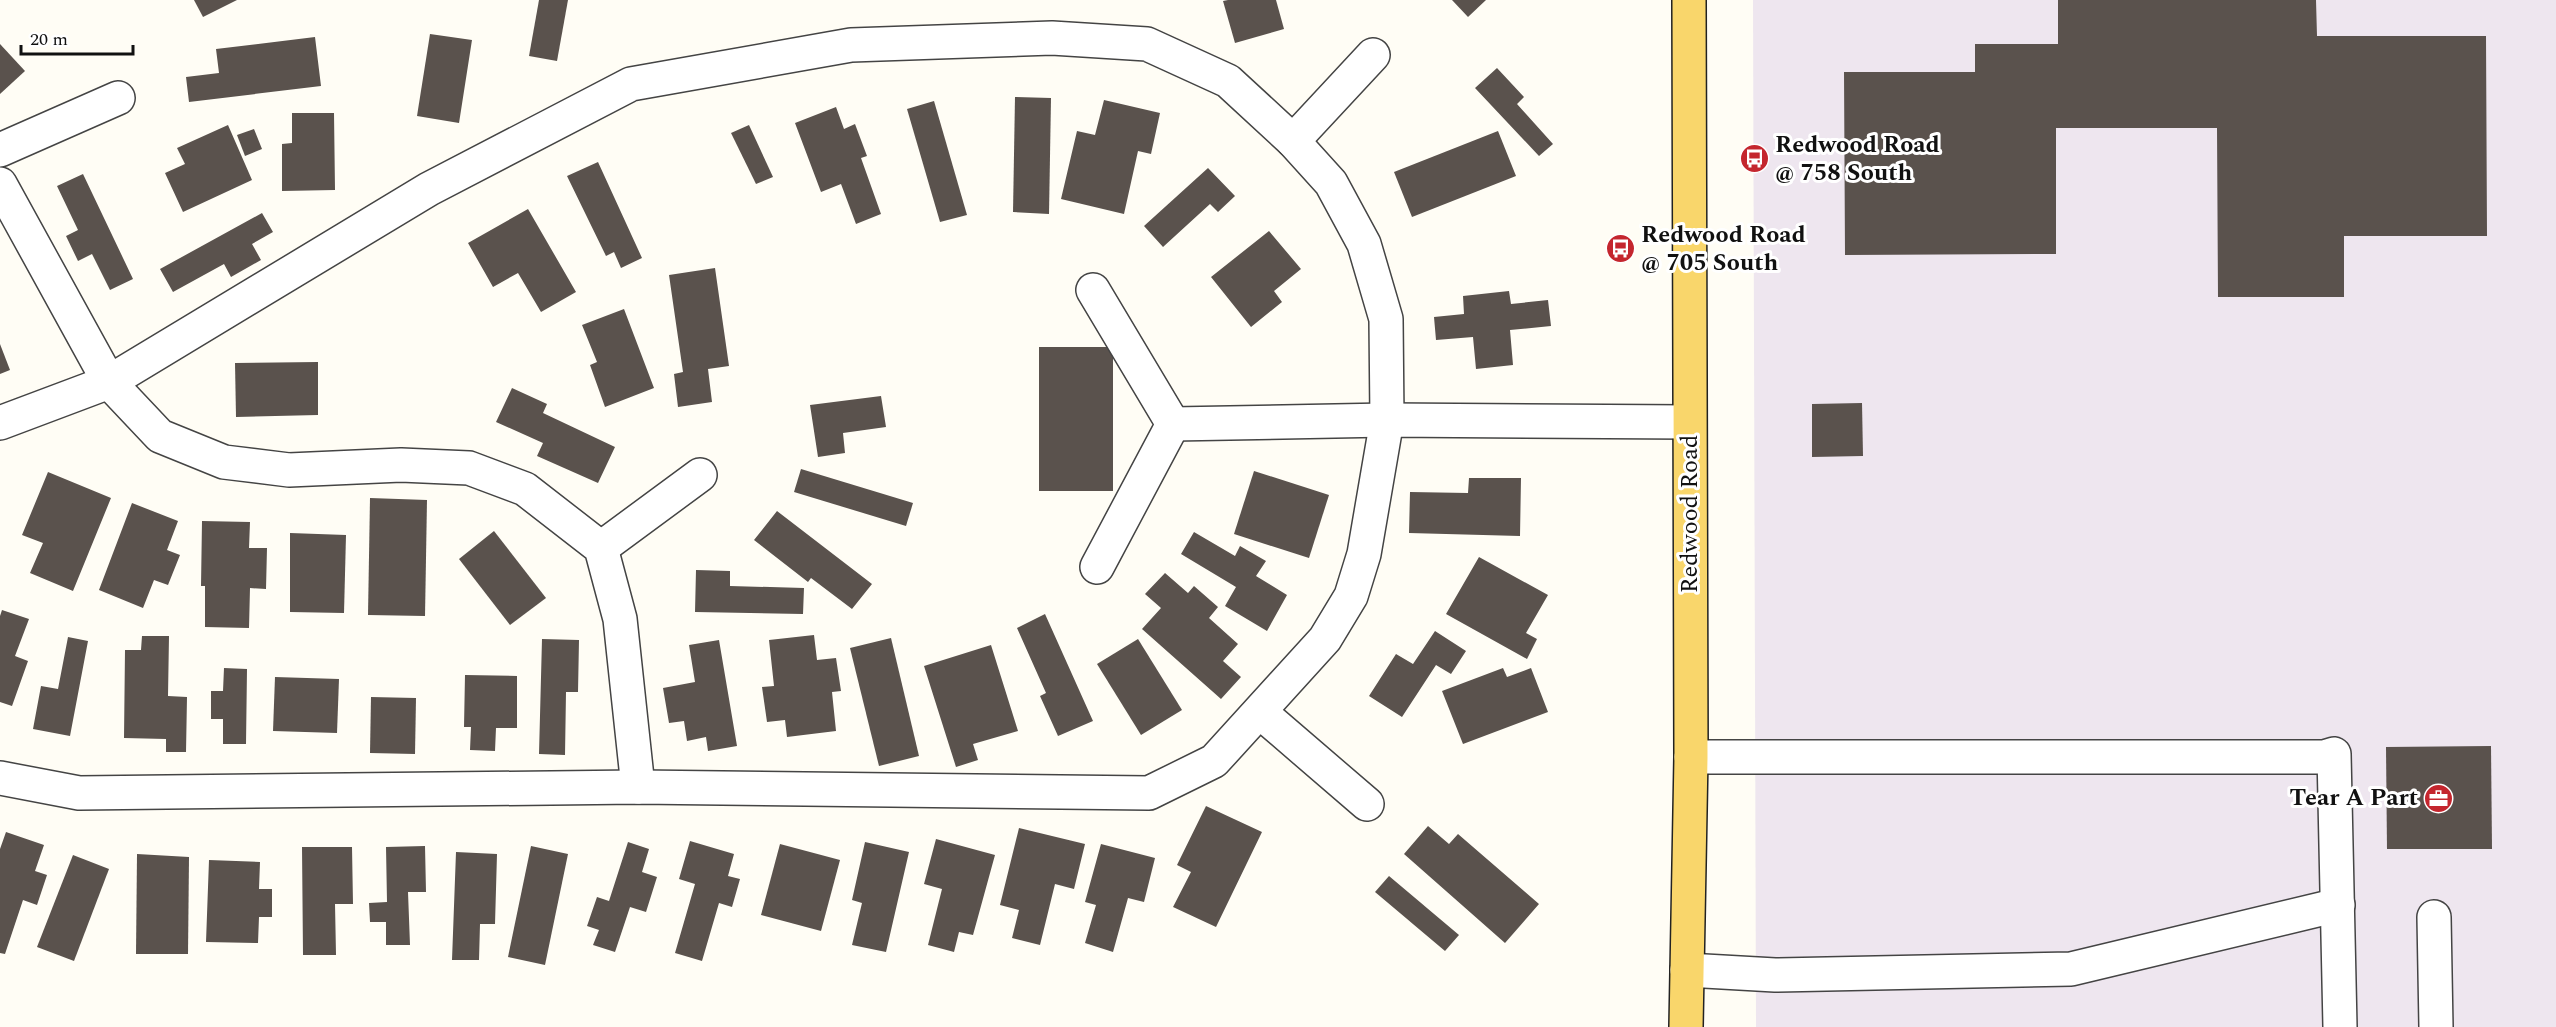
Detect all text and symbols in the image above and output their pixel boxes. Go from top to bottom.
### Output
scale bar [21,18,134,56]
text: 20 m [30,26,68,53]
place label: Redwood Road @ 758 South [1775,127,1940,191]
bus stop icon: Redwood Road @ 758 South [1738,143,1770,175]
place label: Redwood Road @ 705 South [1641,217,1806,281]
bus stop icon: Redwood Road @ 705 South [1604,233,1636,265]
street label: Redwood Road [1672,435,1708,593]
place label: Tear A Part [2290,780,2418,816]
office icon: Tear A Part [2423,782,2455,814]

